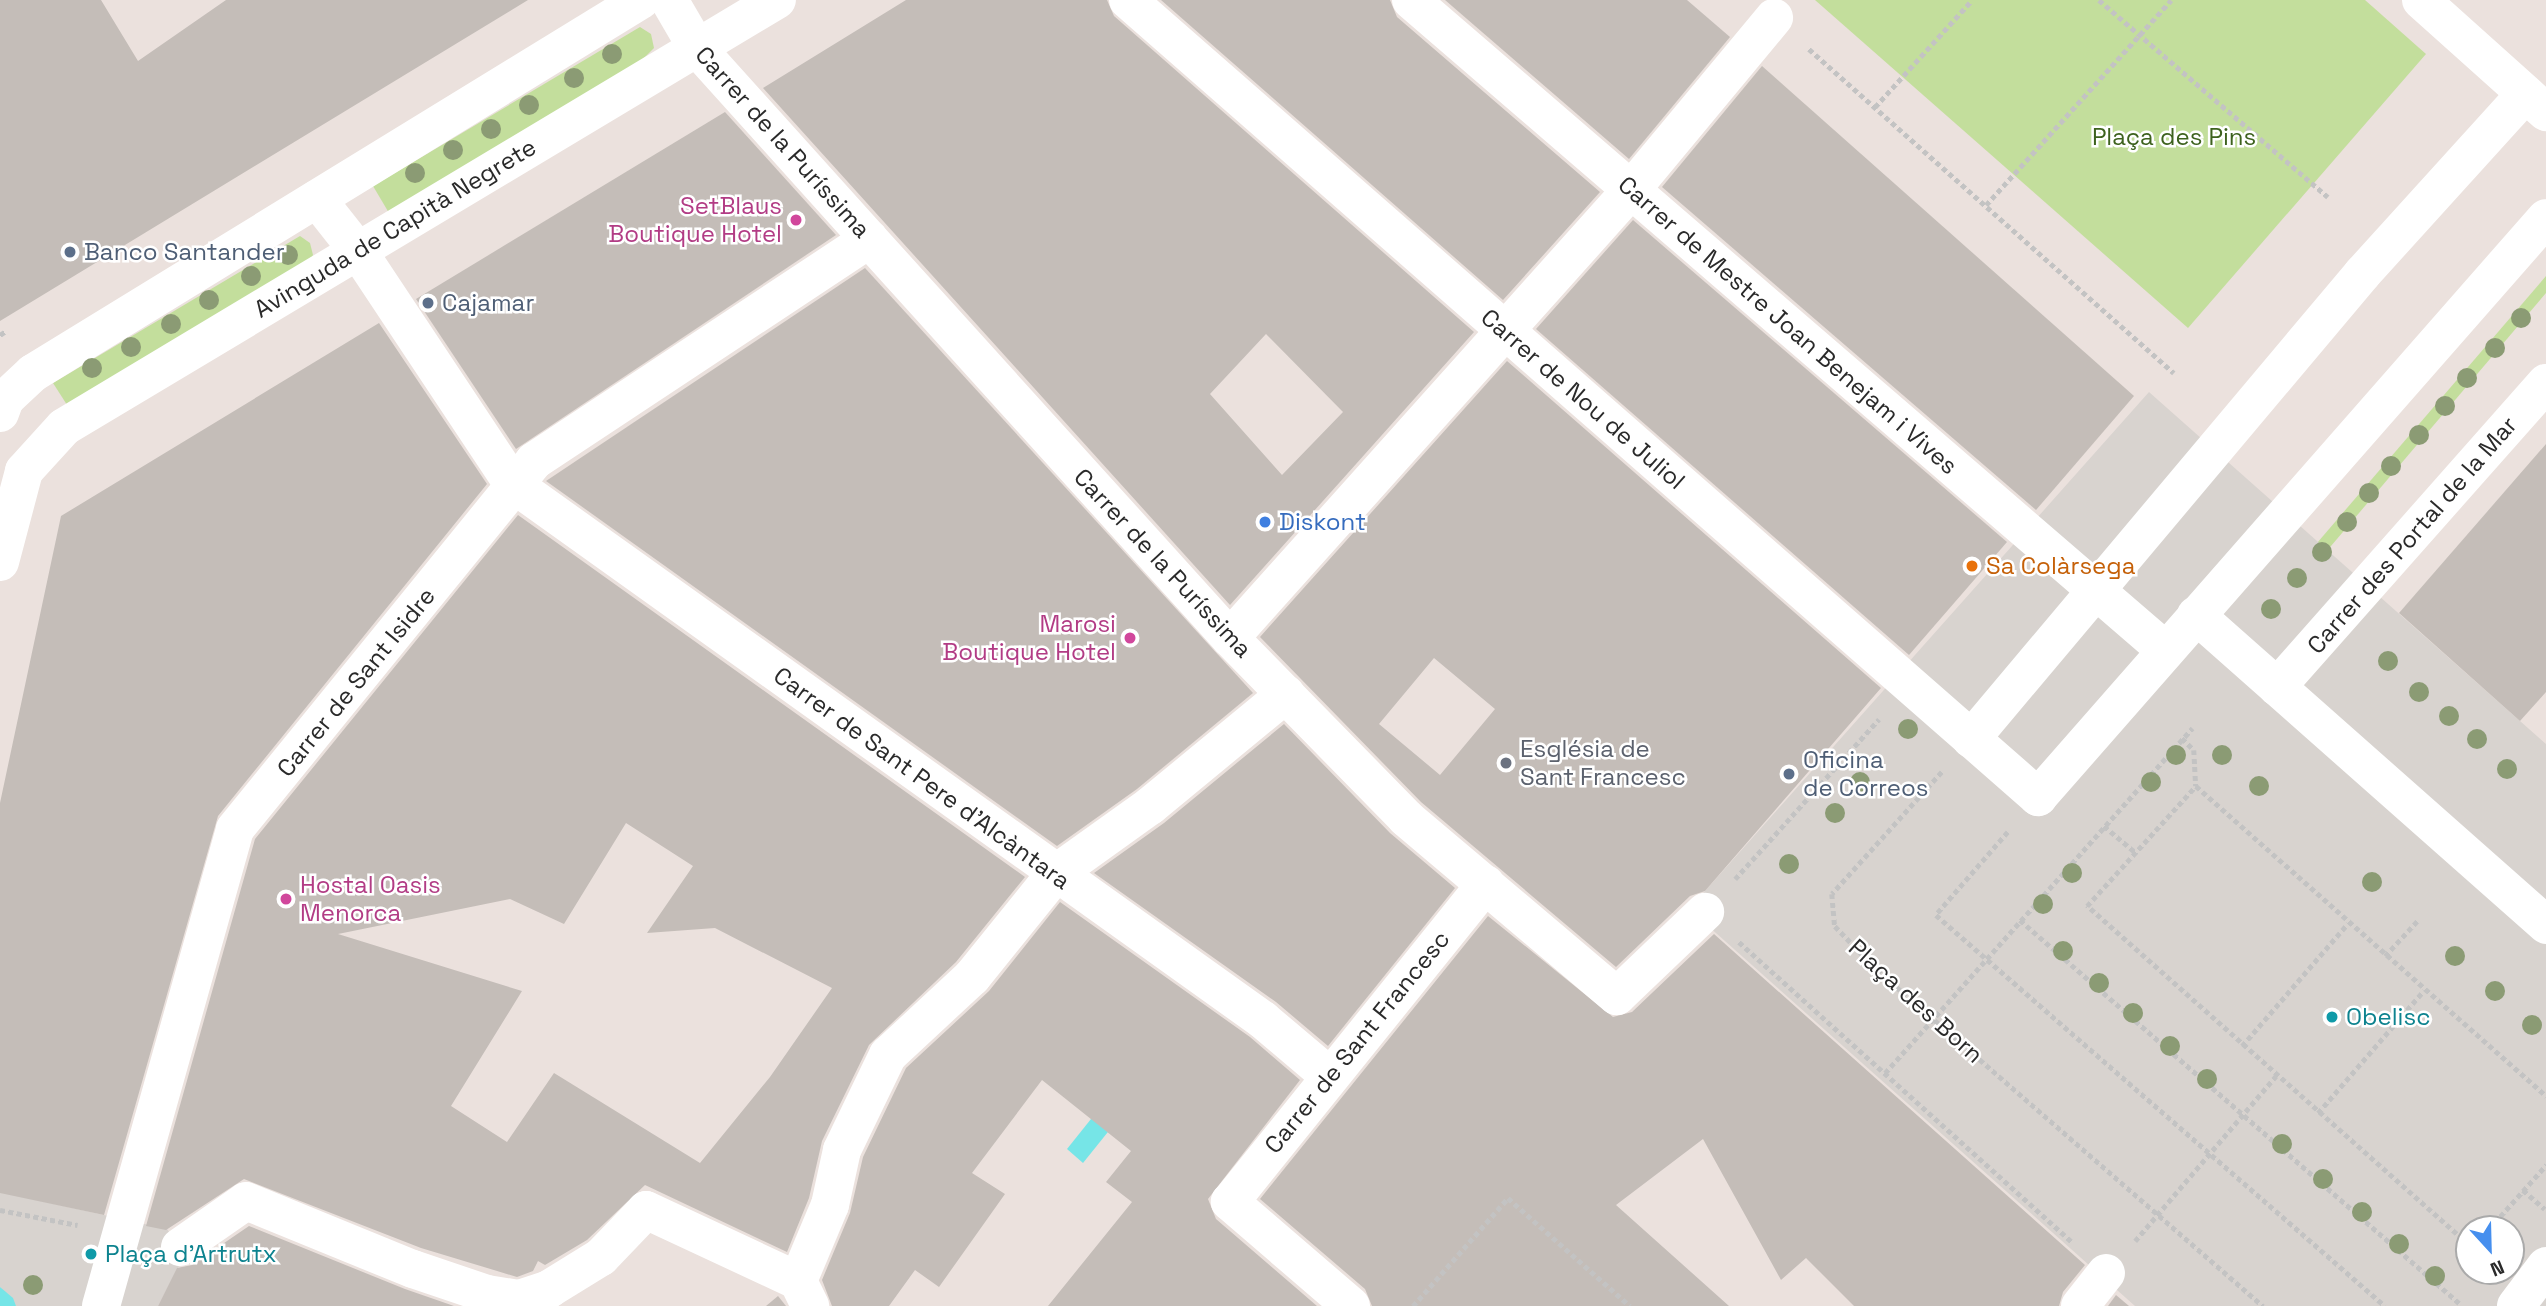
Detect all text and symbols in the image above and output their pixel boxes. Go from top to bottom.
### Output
street label: Carrer de la Puríssima [689,40,877,244]
park label: Plaça des Pins [2092,123,2256,151]
street label: Avinguda de Capità Negrete [249,132,541,324]
street label: Carrer de Mestre Joan Benejam i Vives [1612,170,1964,480]
place label: SetBlaus Boutique Hotel [608,192,782,248]
marker: SetBlaus Boutique Hotel [788,212,804,228]
place label: Banco Santander [84,238,285,266]
marker: Banco Santander [62,244,78,260]
place label: Cajamar [442,289,534,317]
marker: Cajamar [420,295,436,311]
street label: Carrer de Nou de Juliol [1475,303,1691,495]
street label: Carrer des Portal de la Mar [2301,411,2523,659]
street label: Carrer de la Puríssima [1068,463,1258,663]
place label: Diskont [1279,508,1366,536]
marker: Diskont [1257,514,1273,530]
place label: Sa Colàrsega [1986,552,2135,580]
marker: Sa Colàrsega [1964,558,1980,574]
street label: Carrer de Sant Isidre [271,582,441,782]
place label: Marosi Boutique Hotel [942,610,1116,666]
marker: Marosi Boutique Hotel [1122,630,1138,646]
street label: Carrer de Sant Pere d'Alcàntara [768,661,1076,895]
place label: Església de Sant Francesc [1520,735,1686,791]
place label: Oficina de Correos [1803,746,1928,802]
marker: Església de Sant Francesc [1498,755,1514,771]
marker: Oficina de Correos [1781,766,1797,782]
place label: Hostal Oasis Menorca [300,871,441,927]
marker: Hostal Oasis Menorca [278,891,294,907]
street label: Carrer de Sant Francesc [1258,925,1456,1159]
street label: Plaça des Born [1843,933,1989,1069]
place label: Obelisc [2346,1003,2430,1031]
marker: Obelisc [2324,1009,2340,1025]
north arrow [2455,1215,2525,1285]
place label: Plaça d'Artrutx [105,1240,277,1268]
marker: Plaça d'Artrutx [83,1246,99,1262]
text: N [2487,1254,2508,1282]

